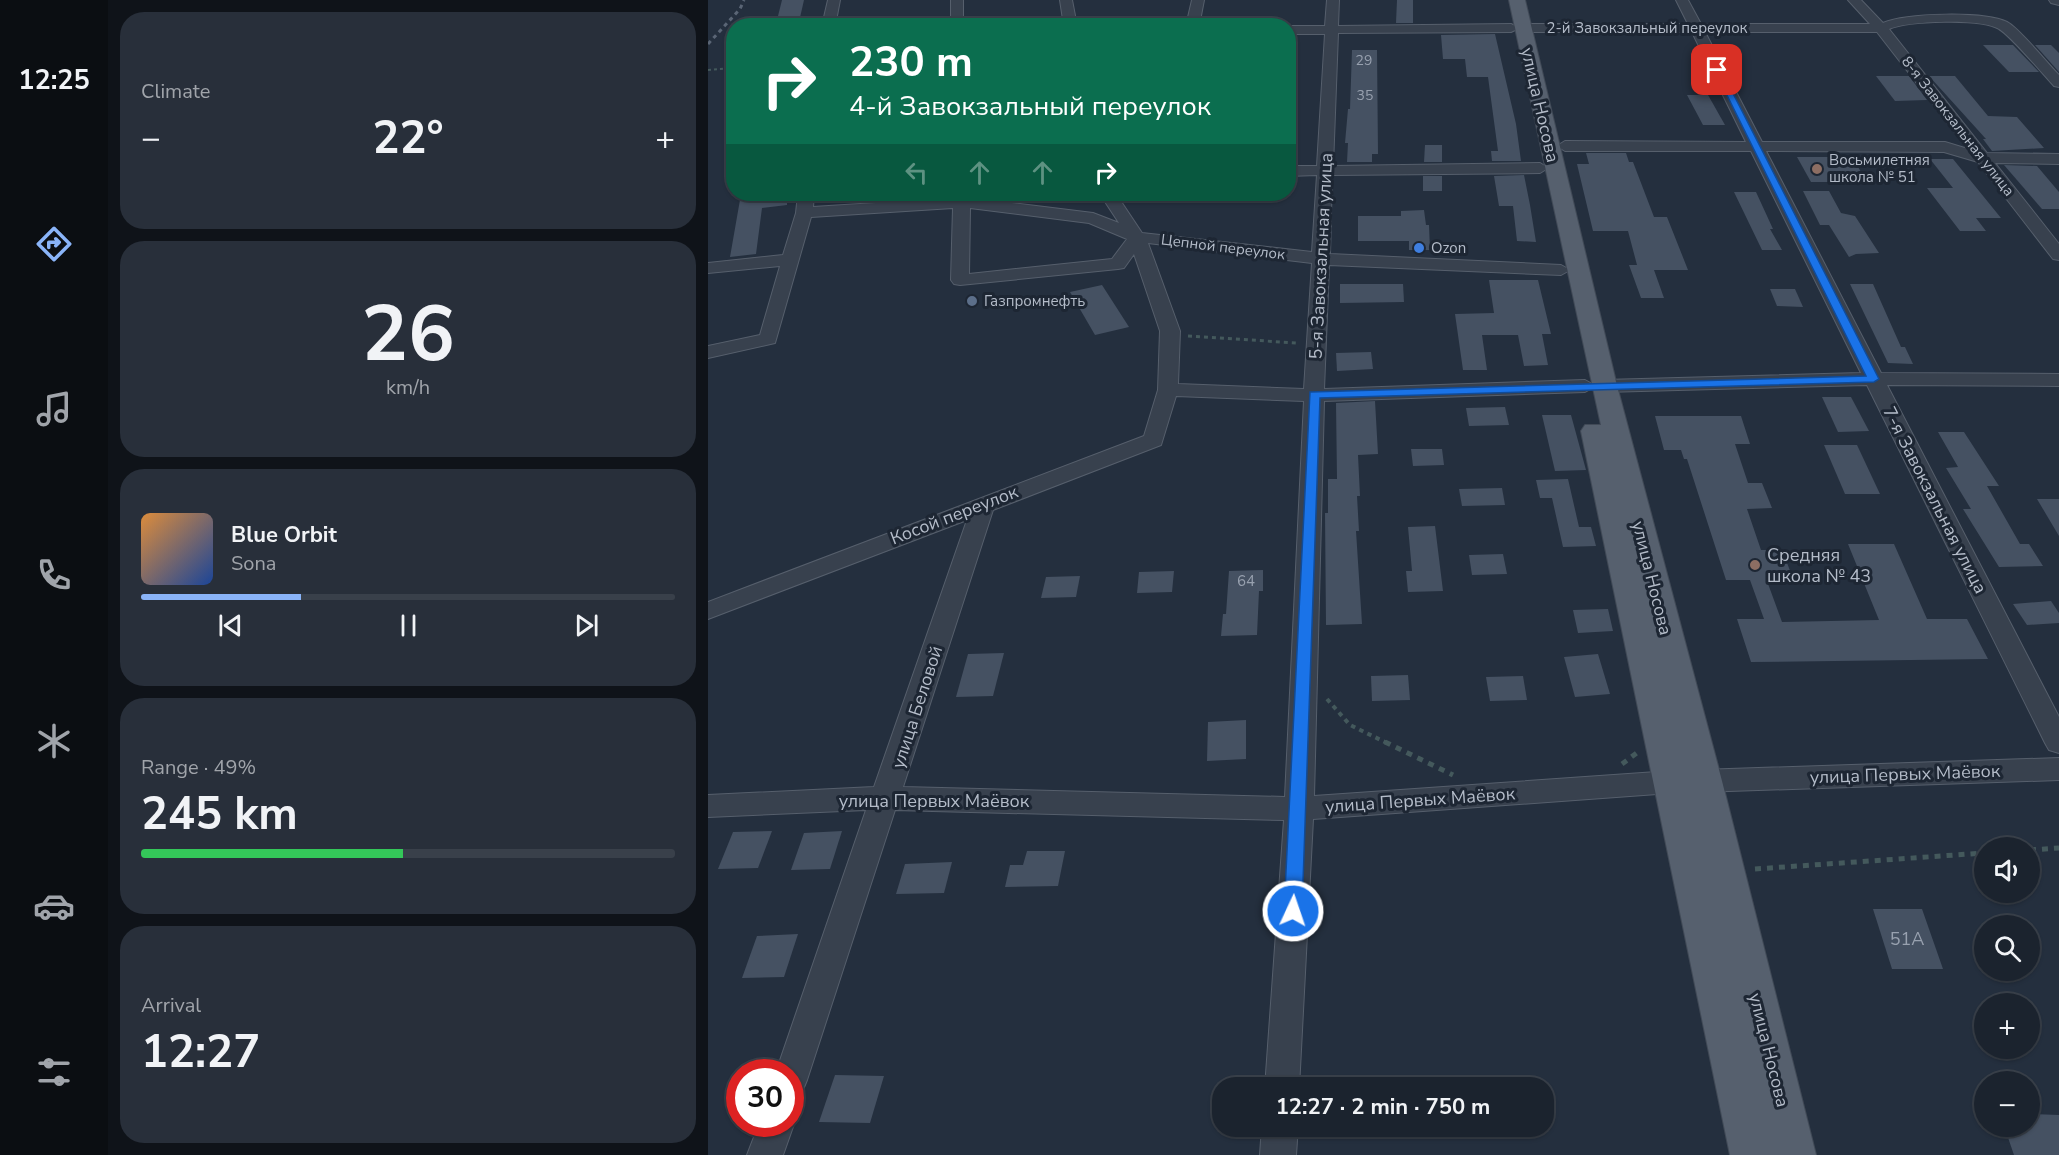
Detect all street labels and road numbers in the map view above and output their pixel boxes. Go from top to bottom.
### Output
street label: 2-й Завокзальный переулок [1546,18,1748,38]
street label: улица Носова [1515,45,1565,165]
street label: 8-я Завокзальная улица [1897,52,2019,200]
street label: 5-я Завокзальная улица [1304,152,1338,360]
street label: Цепной переулок [1160,229,1286,265]
street label: 7-я Завокзальная улица [1877,402,1993,598]
street label: Косой переулок [887,479,1022,550]
street label: улица Носова [1626,518,1678,638]
street label: улица Беловой [886,643,948,771]
street label: улица Первых Маёвок [1809,759,2001,789]
street label: улица Первых Маёвок [1324,781,1516,819]
street label: улица Первых Маёвок [839,789,1030,813]
street label: улица Носова [1743,990,1795,1110]

